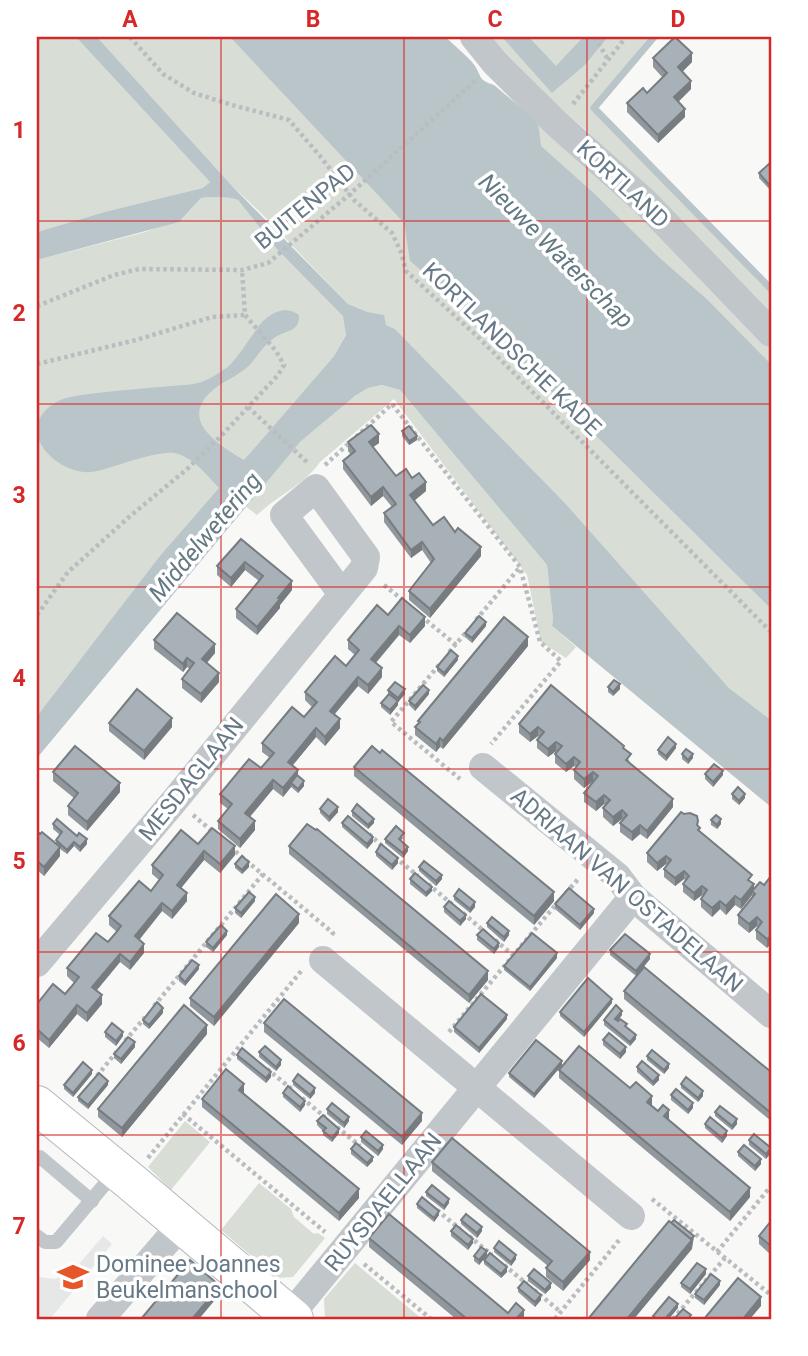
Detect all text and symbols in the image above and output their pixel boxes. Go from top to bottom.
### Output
text: A [122,6,138,33]
text: B [306,6,320,33]
text: C [487,6,503,33]
text: D [671,6,685,33]
text: 1 [12,117,26,144]
street label: KORTLAND [571,135,674,234]
street label: BUITENPAD [250,158,361,255]
water label: Nieuwe Waterschap [473,168,639,334]
street label: KORTLANDSCHE KADE [417,257,606,442]
text: 2 [12,300,26,327]
water label: Middelwetering [143,467,267,607]
text: 3 [12,482,26,509]
text: 4 [12,665,26,692]
street label: MESDAGLAAN [133,712,249,847]
street label: ADRIAAN VAN OSTADELAAN [505,782,748,998]
text: 5 [12,848,26,875]
text: 6 [12,1030,26,1057]
street label: RUYSDAELLAAN [319,1127,448,1277]
text: 7 [12,1213,26,1240]
place label: Dominee Joannes Beukelmanschool [96,1251,281,1304]
school or university icon: Dominee Joannes Beukelmanschool [56,1260,90,1294]

